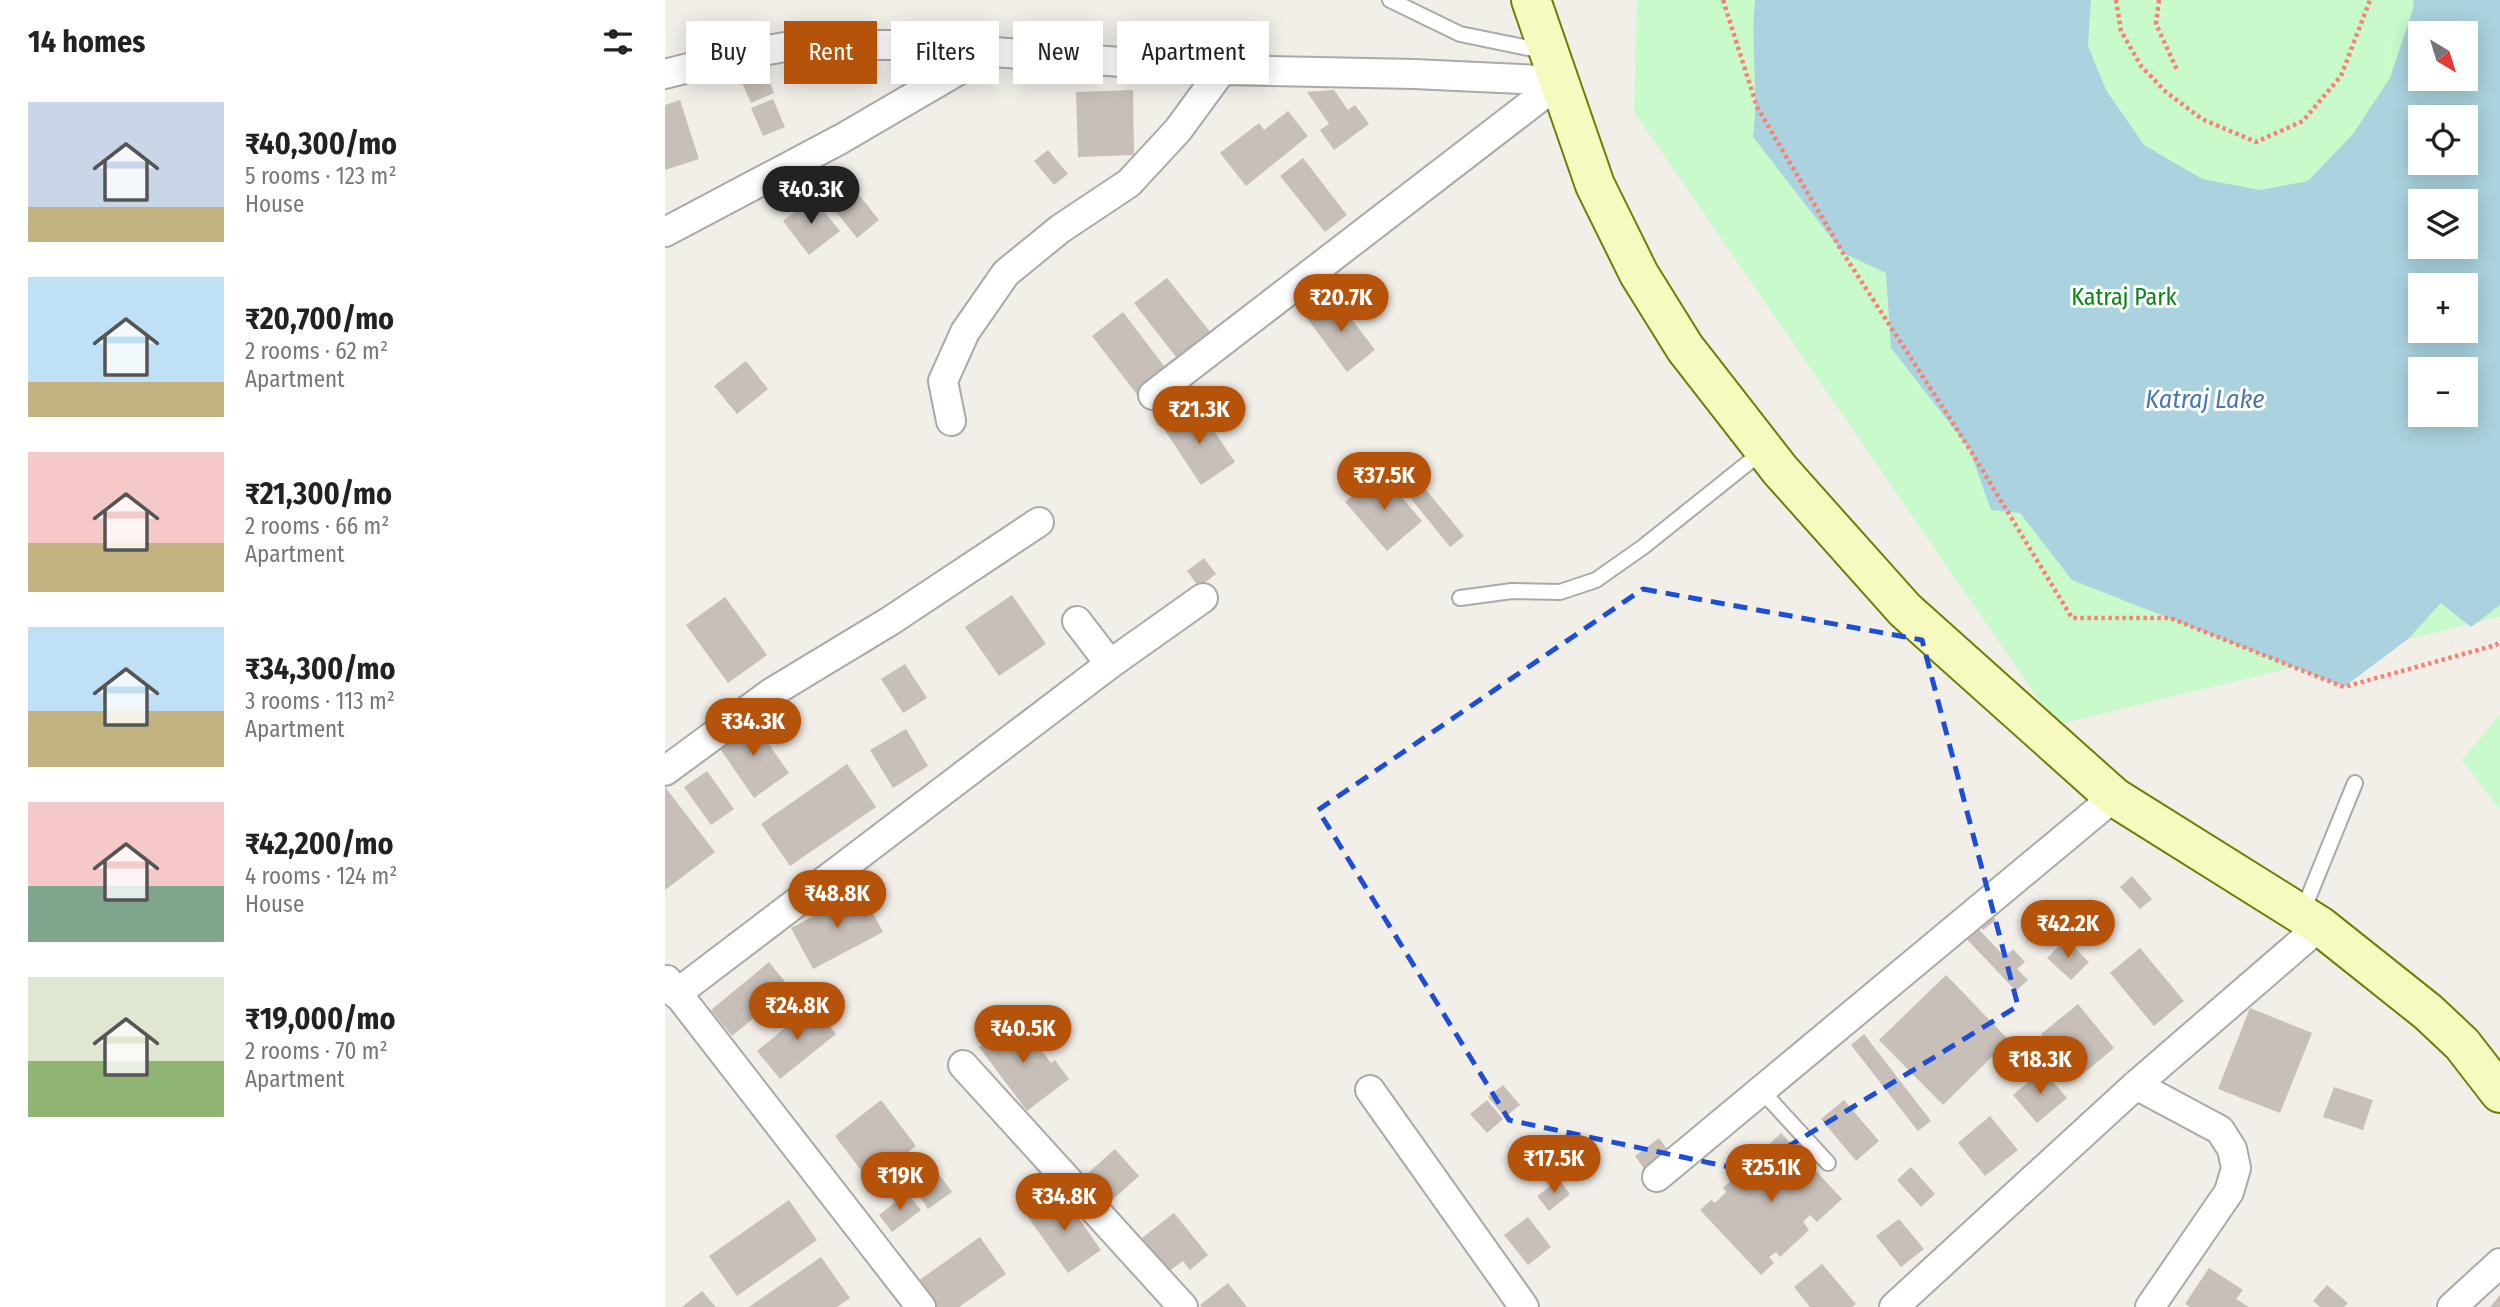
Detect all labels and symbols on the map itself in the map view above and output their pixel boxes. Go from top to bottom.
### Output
north arrow [2408,21,2478,91]
pin: ₹40.3K [754,166,868,226]
pin: ₹20.7K [1284,274,1398,334]
park label: Katraj Park [2071,283,2178,311]
water label: Katraj Lake [2145,384,2265,415]
pin: ₹21.3K [1142,386,1256,446]
pin: ₹37.5K [1327,452,1441,512]
pin: ₹34.3K [696,698,810,758]
pin: ₹48.8K [780,870,894,930]
pin: ₹42.2K [2011,900,2125,960]
pin: ₹24.8K [740,982,854,1042]
pin: ₹40.5K [966,1006,1080,1065]
pin: ₹18.3K [1983,1036,2097,1096]
pin: ₹17.5K [1497,1136,1611,1195]
pin: ₹25.1K [1714,1144,1828,1204]
pin: ₹19K [859,1152,941,1212]
pin: ₹34.8K [1007,1174,1121,1233]

